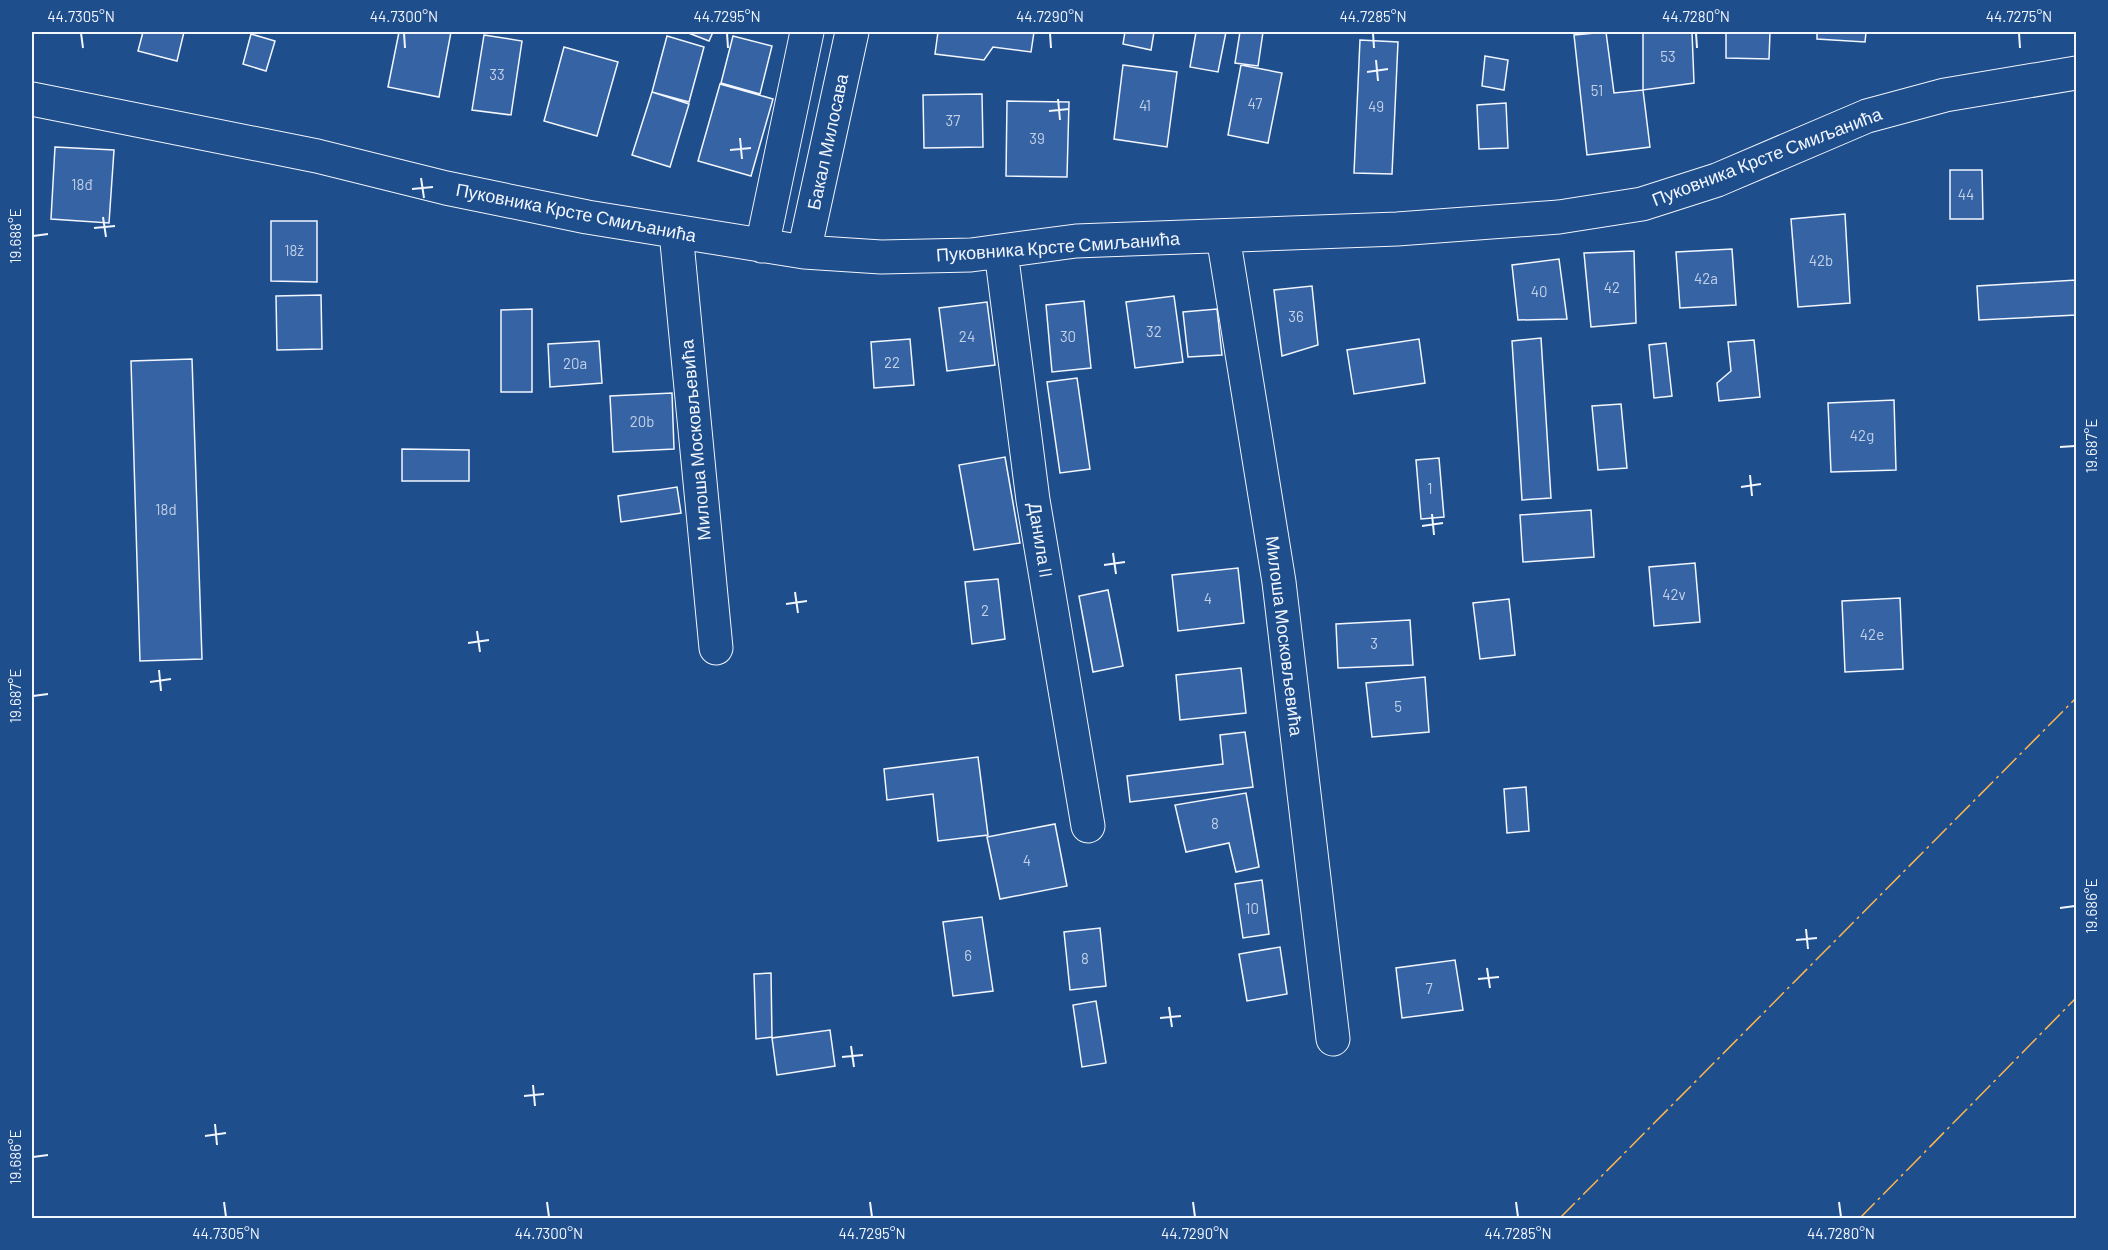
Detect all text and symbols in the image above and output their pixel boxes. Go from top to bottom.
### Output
text: 44.7305°N [47,7,115,25]
text: 44.7300°N [370,7,438,25]
text: 44.7295°N [693,7,761,25]
text: 44.7290°N [1016,7,1084,25]
text: 44.7285°N [1339,7,1407,25]
text: 44.7280°N [1662,7,1730,25]
text: 44.7275°N [1986,7,2052,25]
house number: 53 [1660,47,1676,65]
house number: 33 [489,65,505,83]
street label: Бакал Милосава [802,71,852,212]
house number: 51 [1591,81,1603,99]
house number: 47 [1248,94,1262,112]
house number: 41 [1139,96,1151,114]
house number: 49 [1368,97,1384,115]
street label: Пуковника Крсте Смиљанића [1649,102,1886,210]
house number: 37 [946,111,960,129]
house number: 39 [1029,129,1045,147]
house number: 18đ [71,175,93,193]
street label: Пуковника Крсте Смиљанића [454,178,699,246]
house number: 44 [1958,185,1974,203]
text: 19.688°E [6,208,24,264]
street label: Пуковника Крсте Смиљанића [935,226,1182,265]
house number: 18ž [284,241,304,259]
house number: 42b [1809,251,1833,269]
house number: 42a [1694,269,1718,287]
house number: 42 [1604,278,1620,296]
house number: 40 [1531,282,1547,300]
house number: 36 [1288,307,1304,325]
house number: 32 [1146,322,1162,340]
house number: 24 [959,327,975,345]
house number: 30 [1060,327,1076,345]
street label: Милоша Московљевића [675,338,715,541]
house number: 22 [884,353,900,371]
house number: 20a [563,354,587,372]
house number: 20b [630,412,654,430]
text: 19.687°E [2082,419,2100,473]
house number: 42g [1850,426,1874,444]
house number: 1 [1427,479,1433,497]
house number: 18d [155,500,177,518]
street label: Данила II [1024,501,1058,579]
street label: Милоша Московљевића [1262,534,1308,738]
house number: 42v [1662,585,1686,603]
house number: 4 [1204,589,1212,607]
house number: 2 [981,601,989,619]
house number: 42e [1860,625,1884,643]
house number: 3 [1370,634,1378,652]
text: 19.687°E [6,669,24,723]
house number: 5 [1394,697,1402,715]
house number: 8 [1211,814,1219,832]
house number: 4 [1023,851,1031,869]
text: 19.686°E [2082,878,2100,934]
house number: 10 [1245,899,1259,917]
house number: 6 [964,946,972,964]
house number: 8 [1081,949,1089,967]
house number: 7 [1425,979,1433,997]
text: 19.686°E [6,1129,24,1185]
text: 44.7305°N [192,1224,260,1242]
text: 44.7300°N [515,1224,583,1242]
text: 44.7295°N [838,1224,906,1242]
text: 44.7290°N [1161,1224,1229,1242]
text: 44.7285°N [1484,1224,1552,1242]
text: 44.7280°N [1807,1224,1875,1242]

